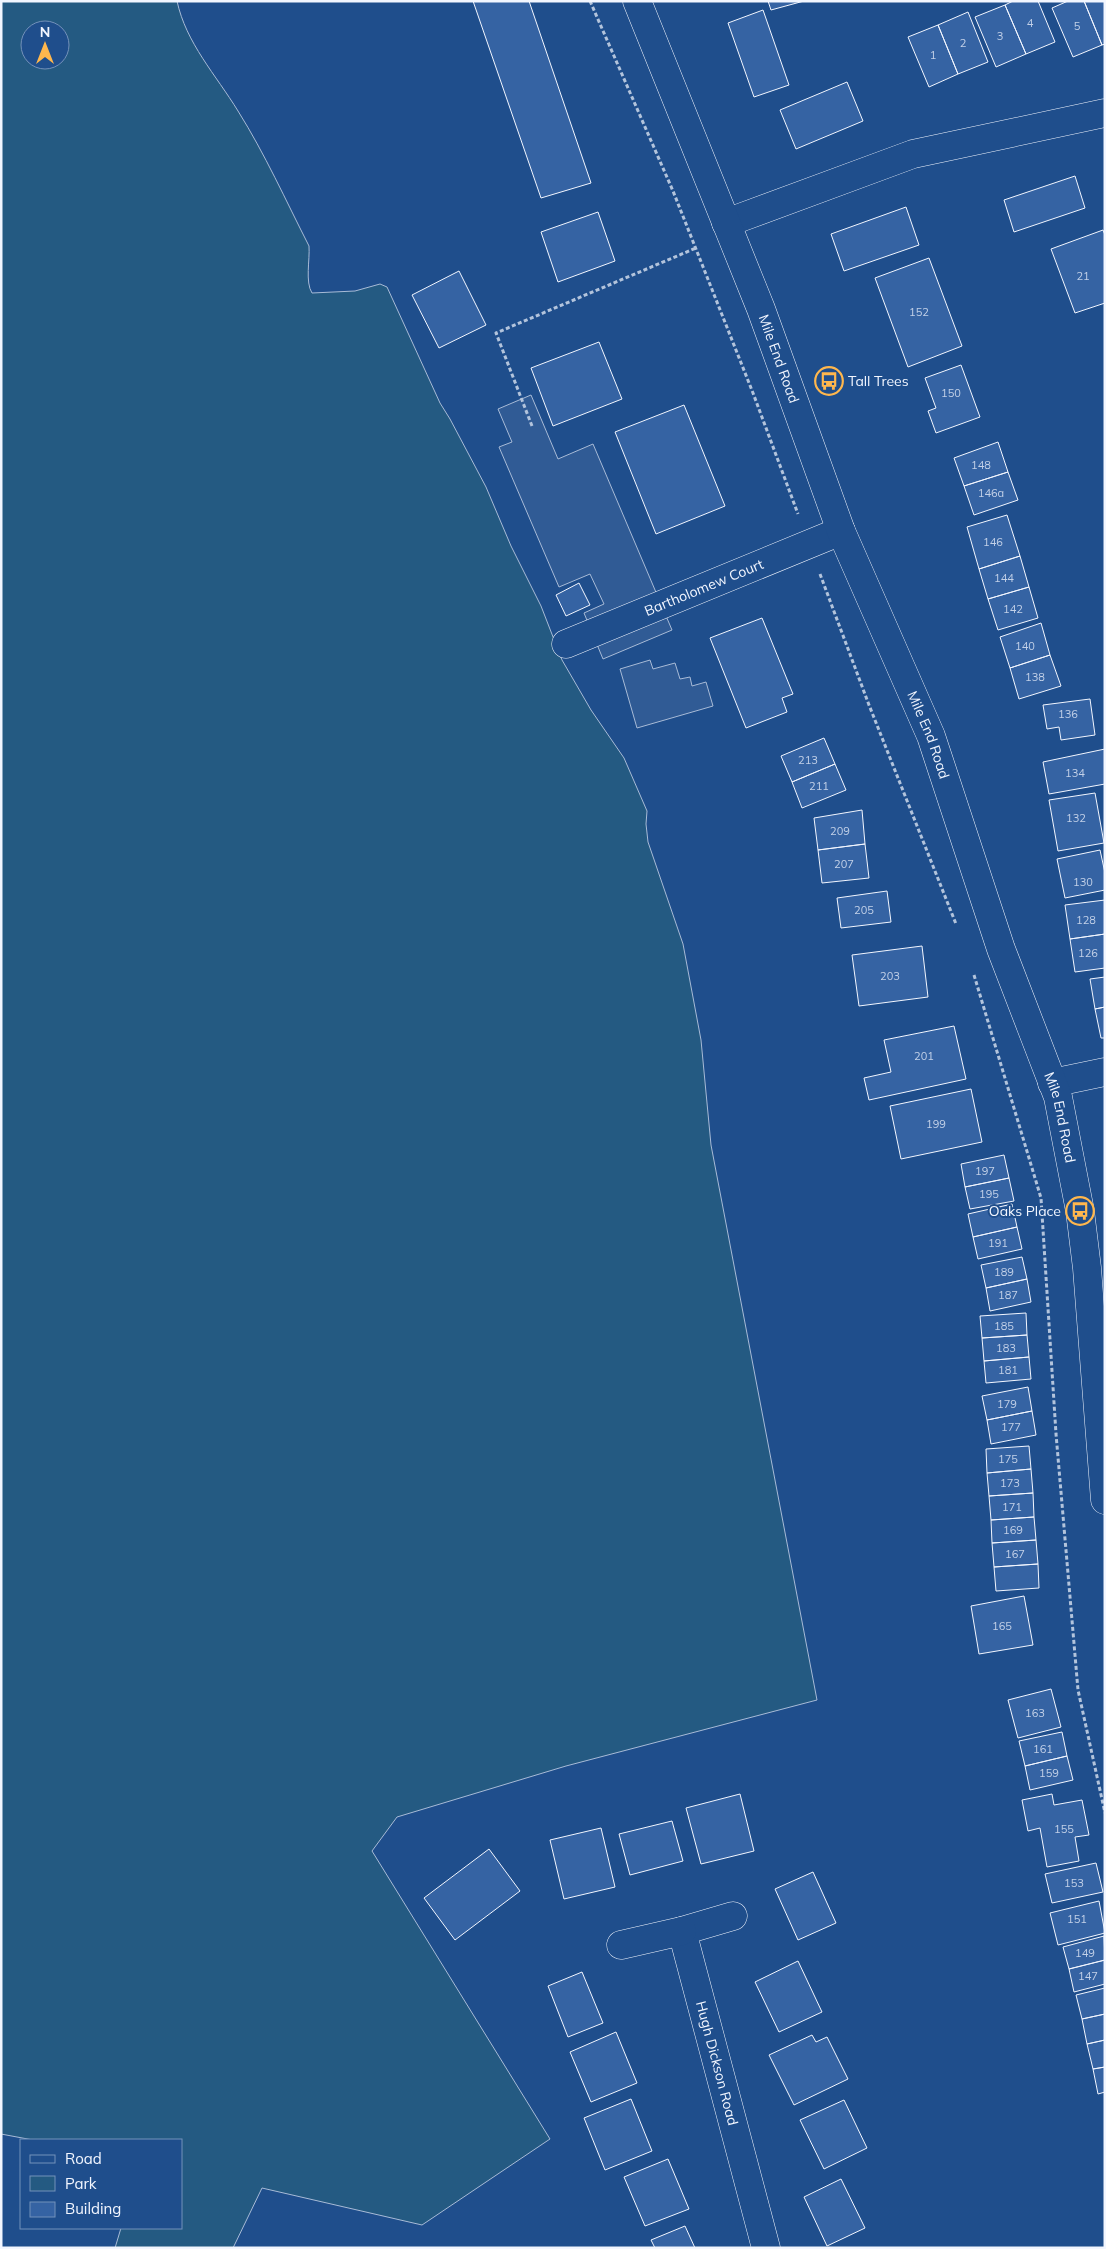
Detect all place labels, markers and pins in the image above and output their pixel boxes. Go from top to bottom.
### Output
bus stop icon: Tall Trees [814,366,844,396]
place label: Tall Trees [848,372,909,390]
bus stop icon: Oaks Place [1065,1196,1095,1226]
place label: Oaks Place [989,1202,1061,1220]

